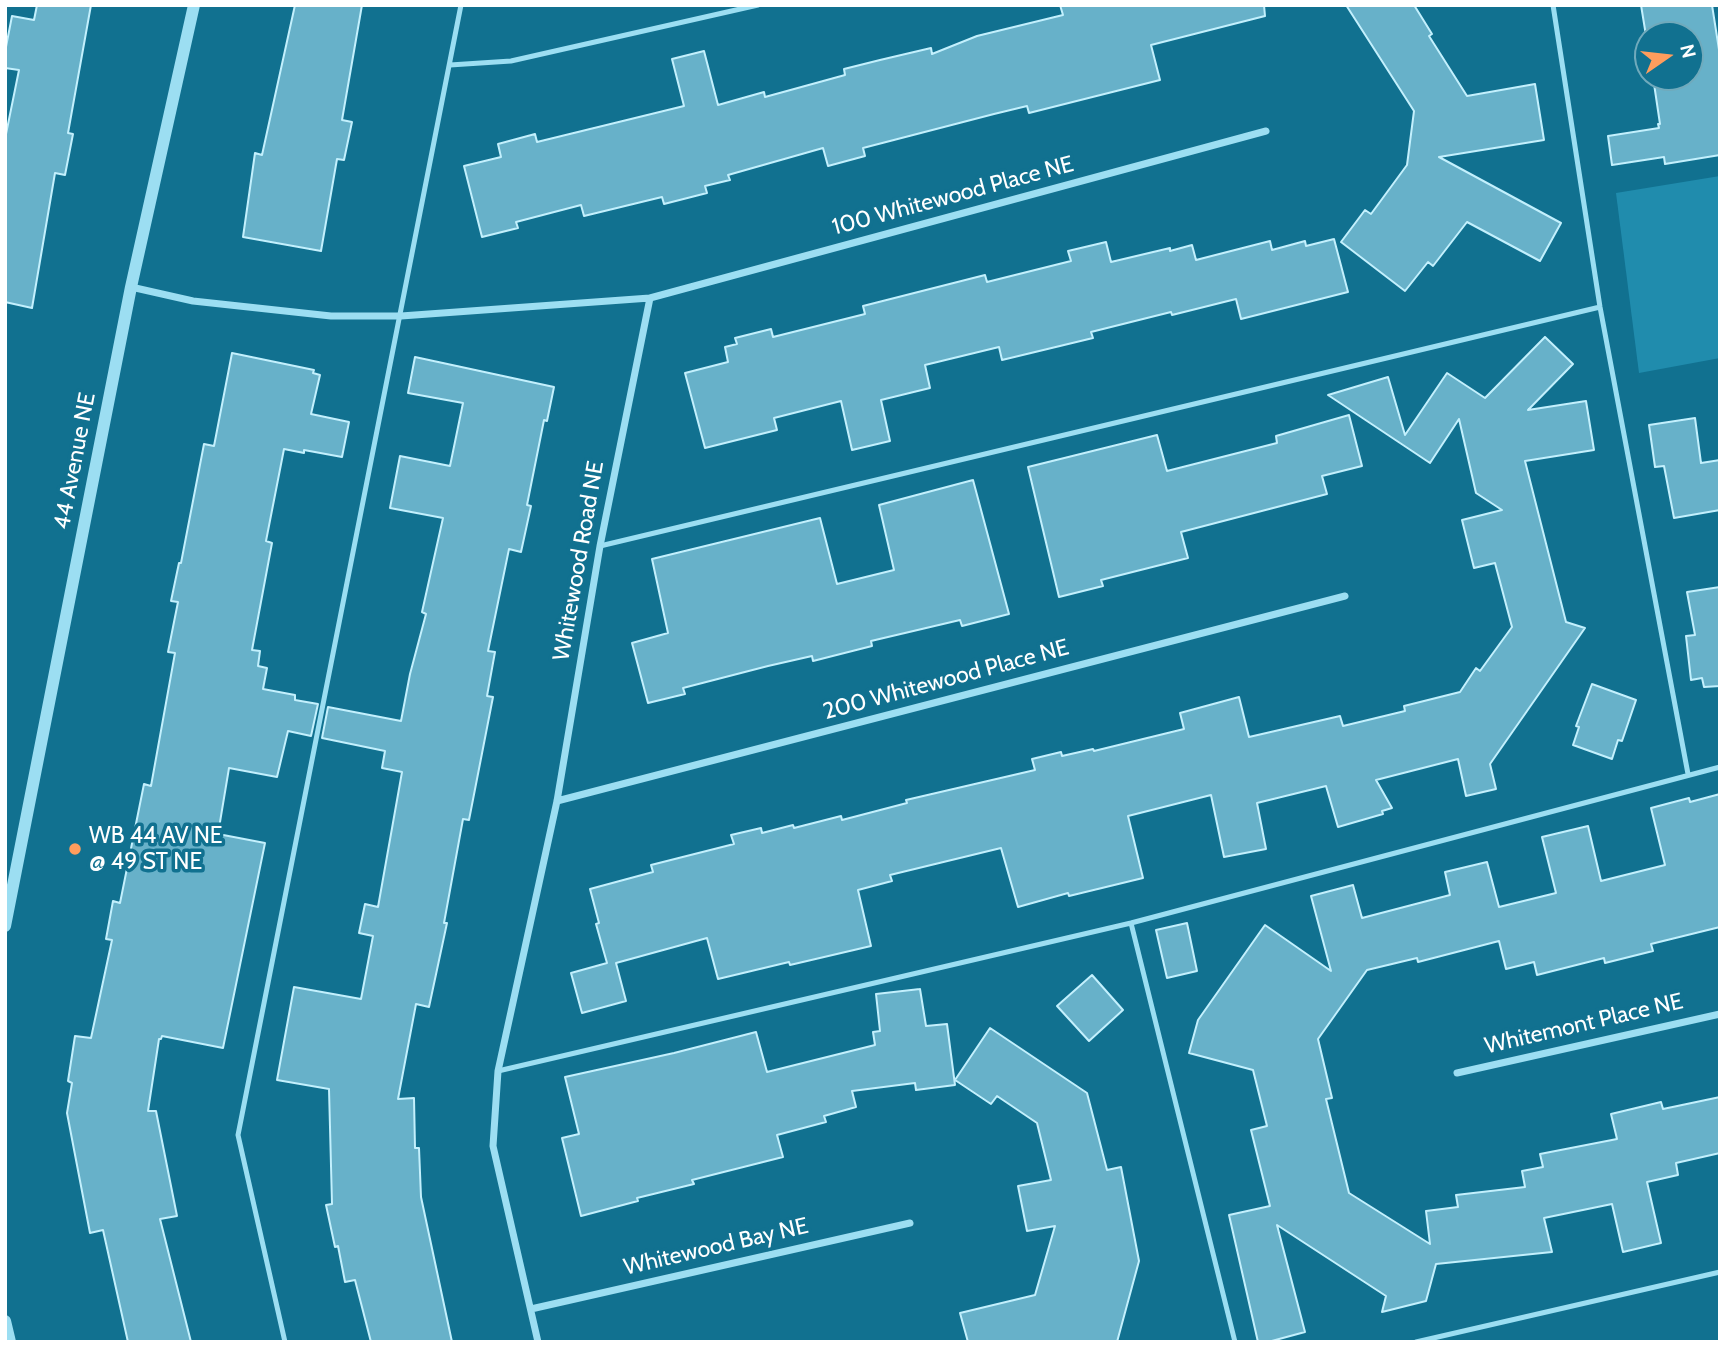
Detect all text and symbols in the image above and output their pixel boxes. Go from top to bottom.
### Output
north arrow [1634,21,1704,91]
text: N [1675,42,1701,61]
street label: 100 Whitewood Place NE [829,150,1077,242]
street label: 44 Avenue NE [48,390,102,532]
street label: Whitewood Road NE [548,459,610,663]
street label: 200 Whitewood Place NE [820,634,1072,726]
place label: WB 44 AV NE @ 49 ST NE [89,822,223,876]
marker: WB 44 AV NE @ 49 ST NE [67,841,83,857]
street label: Whitemont Place NE [1482,988,1686,1060]
street label: Whitewood Bay NE [621,1212,811,1282]

